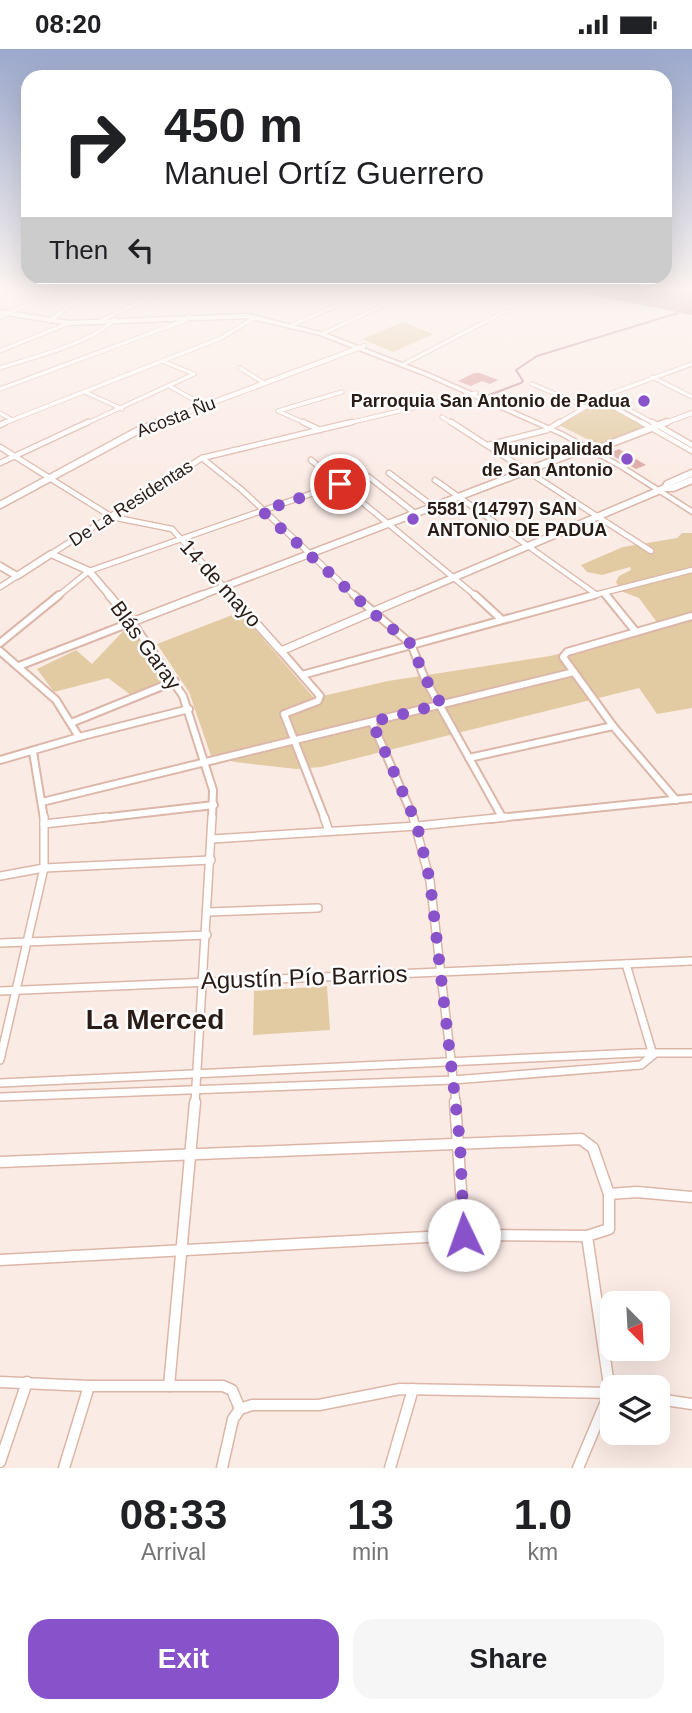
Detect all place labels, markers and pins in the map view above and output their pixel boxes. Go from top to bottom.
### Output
place label: Parroquia San Antonio de Padua [351,391,631,411]
marker: Parroquia San Antonio de Padua [636,393,652,409]
place label: Municipalidad de San Antonio [482,439,613,480]
marker: Municipalidad de San Antonio [619,451,635,467]
pin [310,454,370,514]
place label: 5581 (14797) SAN ANTONIO DE PADUA [427,499,607,540]
marker: 5581 (14797) SAN ANTONIO DE PADUA [405,511,421,527]

